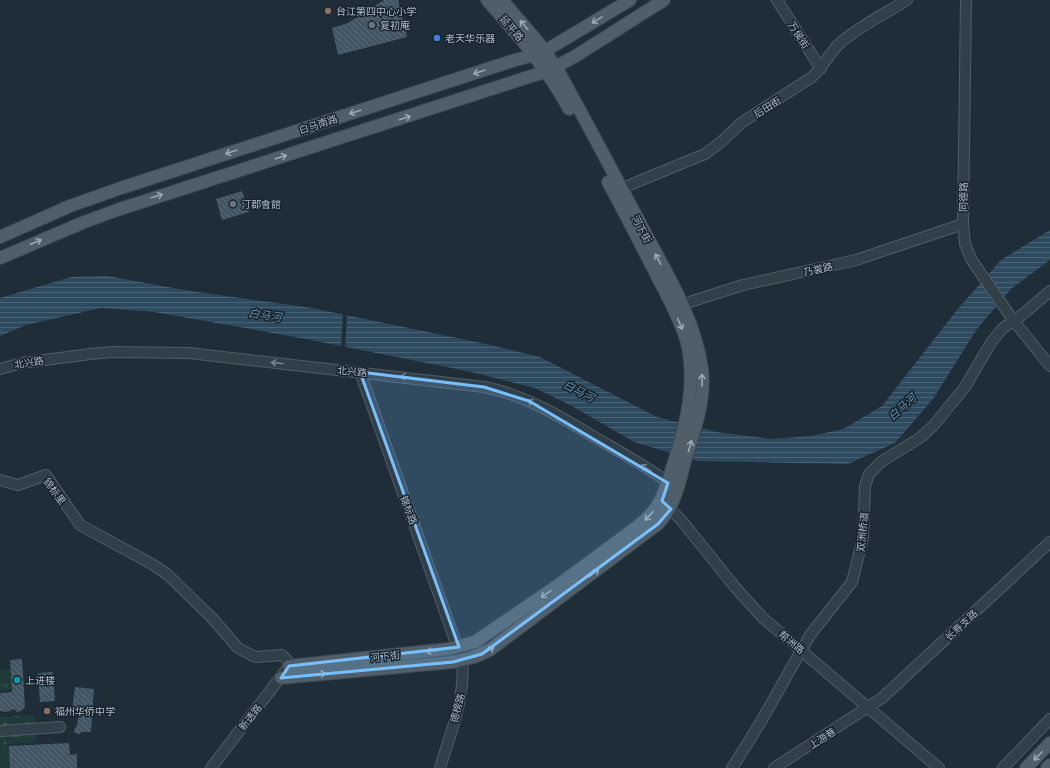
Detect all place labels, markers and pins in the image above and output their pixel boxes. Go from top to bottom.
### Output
marker: 台江第四中心小学 [323,6,333,16]
place label: 台江第四中心小学 [336,6,416,18]
marker: 复初庵 [367,20,377,30]
place label: 复初庵 [380,20,410,32]
marker: 老天华乐器 [432,33,442,43]
place label: 老天华乐器 [445,33,495,45]
marker: 汀郡會館 [228,199,238,209]
place label: 汀郡會館 [241,199,281,211]
marker: 上进楼 [12,675,22,685]
place label: 上进楼 [25,675,55,687]
marker: 福州华侨中学 [42,706,52,716]
place label: 福州华侨中学 [55,706,115,718]

